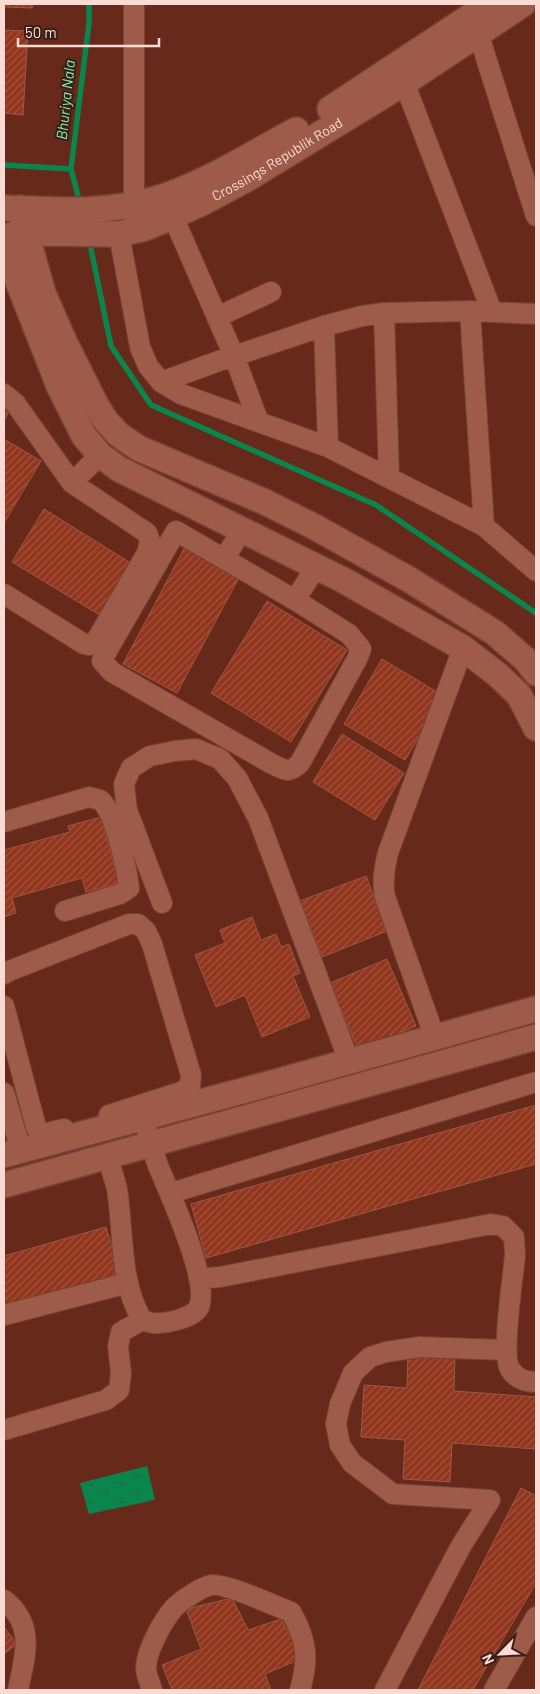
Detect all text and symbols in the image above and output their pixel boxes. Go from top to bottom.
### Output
scale bar [18,15,159,47]
text: 50 m [25,23,57,41]
water label: Bhuriya Nala [52,59,78,141]
street label: Crossings Republik Road [209,114,345,204]
north arrow [475,1629,525,1679]
text: N [478,1652,497,1667]

